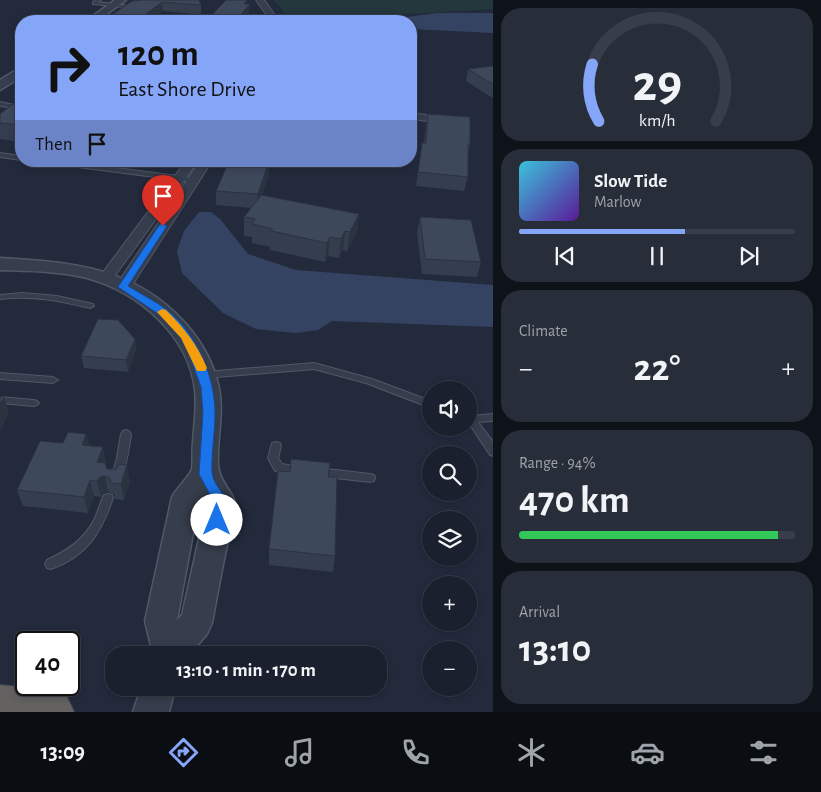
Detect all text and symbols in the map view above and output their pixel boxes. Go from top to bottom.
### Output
icon: right [35,35,100,100]
text: 120 m [118,37,199,72]
text: 29 [632,58,682,110]
text: East Shore Drive [118,78,256,100]
text: km/h [639,112,675,130]
icon: arrive [83,130,111,158]
text: Then [35,135,73,154]
text: Slow Tide [594,172,667,191]
pin [142,175,184,226]
icon: arrive [149,182,177,210]
text: Marlow [594,194,641,210]
icon: previous [551,242,579,270]
icon: pause [643,242,671,270]
icon: next [735,242,763,270]
text: Climate [519,323,568,339]
text: 22° [634,350,680,388]
text: − [519,355,532,383]
text: + [782,355,795,383]
map controls [422,381,477,696]
button: sound [422,381,477,436]
button: search [422,446,477,501]
text: Range · 94% [519,455,596,471]
text: 470 km [519,482,630,520]
position arrow [190,493,242,545]
button: layers [422,511,477,566]
button: + [422,576,477,631]
text: Arrival [519,604,560,620]
speed limit sign: 40 [15,631,80,696]
text: 13:10 [519,631,591,669]
button: − [422,641,477,696]
text: 13:10 · 1 min · 170 m [176,661,316,680]
icon: directions [166,735,201,770]
icon: music [282,735,317,770]
icon: phone [398,735,433,770]
icon: climate [514,735,549,770]
icon: car [630,735,665,770]
icon: filters [746,735,781,770]
text: 13:09 [40,741,85,763]

